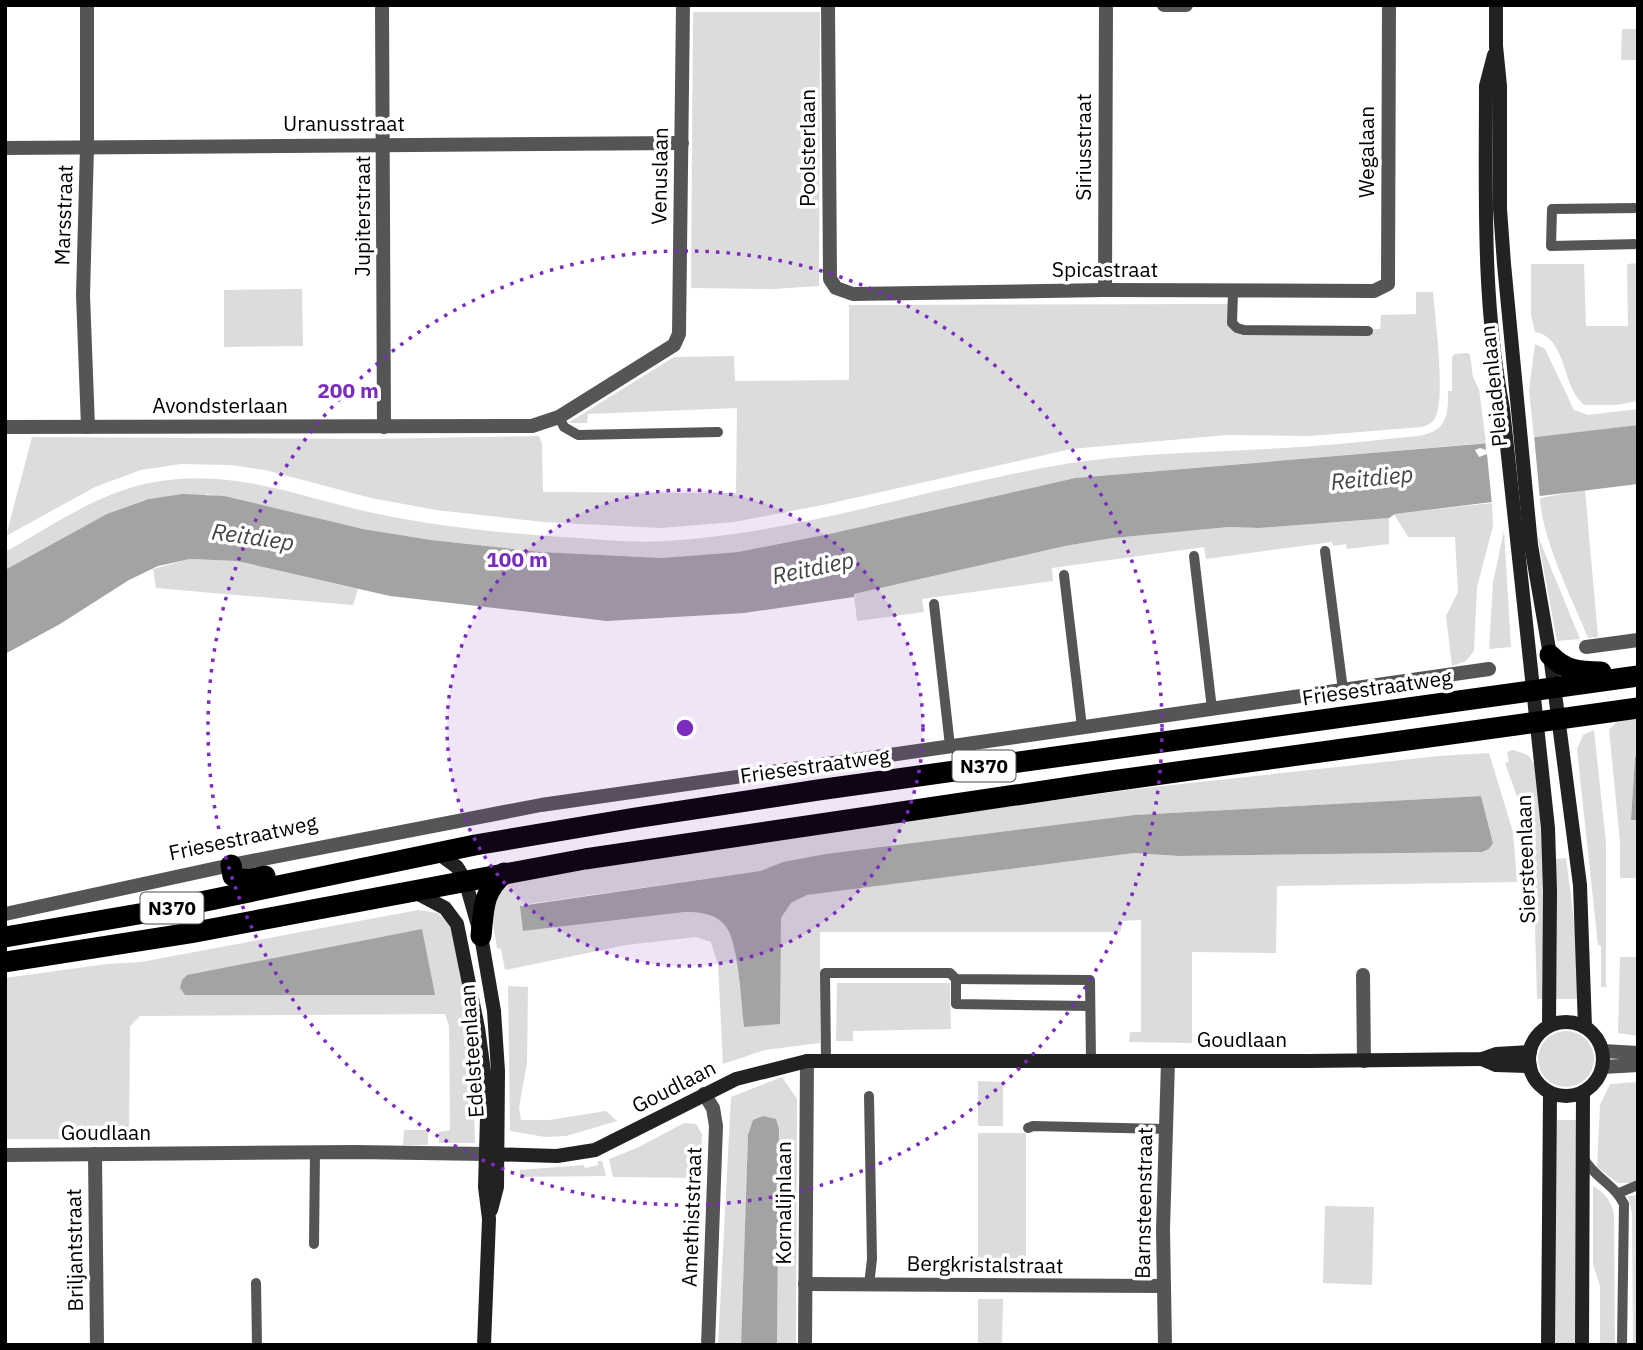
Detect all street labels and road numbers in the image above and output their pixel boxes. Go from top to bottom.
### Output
street label: Poolsterlaan [793,89,821,207]
street label: Siriusstraat [1069,93,1097,201]
street label: Wegalaan [1352,106,1380,198]
street label: Uranusstraat [283,109,405,137]
street label: Venuslaan [644,127,674,225]
street label: Jupiterstraat [348,155,376,277]
street label: Marsstraat [47,164,79,266]
street label: Spicastraat [1052,255,1158,283]
street label: Pleiadenlaan [1473,324,1513,448]
street label: Avondsterlaan [152,391,288,419]
street label: Friesestraatweg [1300,663,1454,711]
street label: Friesestraatweg [738,741,892,789]
road number: N370 [953,750,1016,782]
street label: Siersteenlaan [1509,794,1541,924]
street label: Friesestraatweg [166,808,320,866]
road number: N370 [140,893,204,924]
street label: Edelsteenlaan [452,983,490,1119]
street label: Goudlaan [1197,1025,1287,1053]
street label: Goudlaan [627,1053,720,1119]
street label: Goudlaan [61,1118,151,1146]
street label: Barnsteenstraat [1128,1127,1158,1279]
street label: Kornalijnlaan [769,1141,797,1265]
street label: Amethiststraat [675,1146,707,1288]
street label: Briljantstraat [59,1188,89,1312]
street label: Bergkristalstraat [906,1249,1064,1279]

